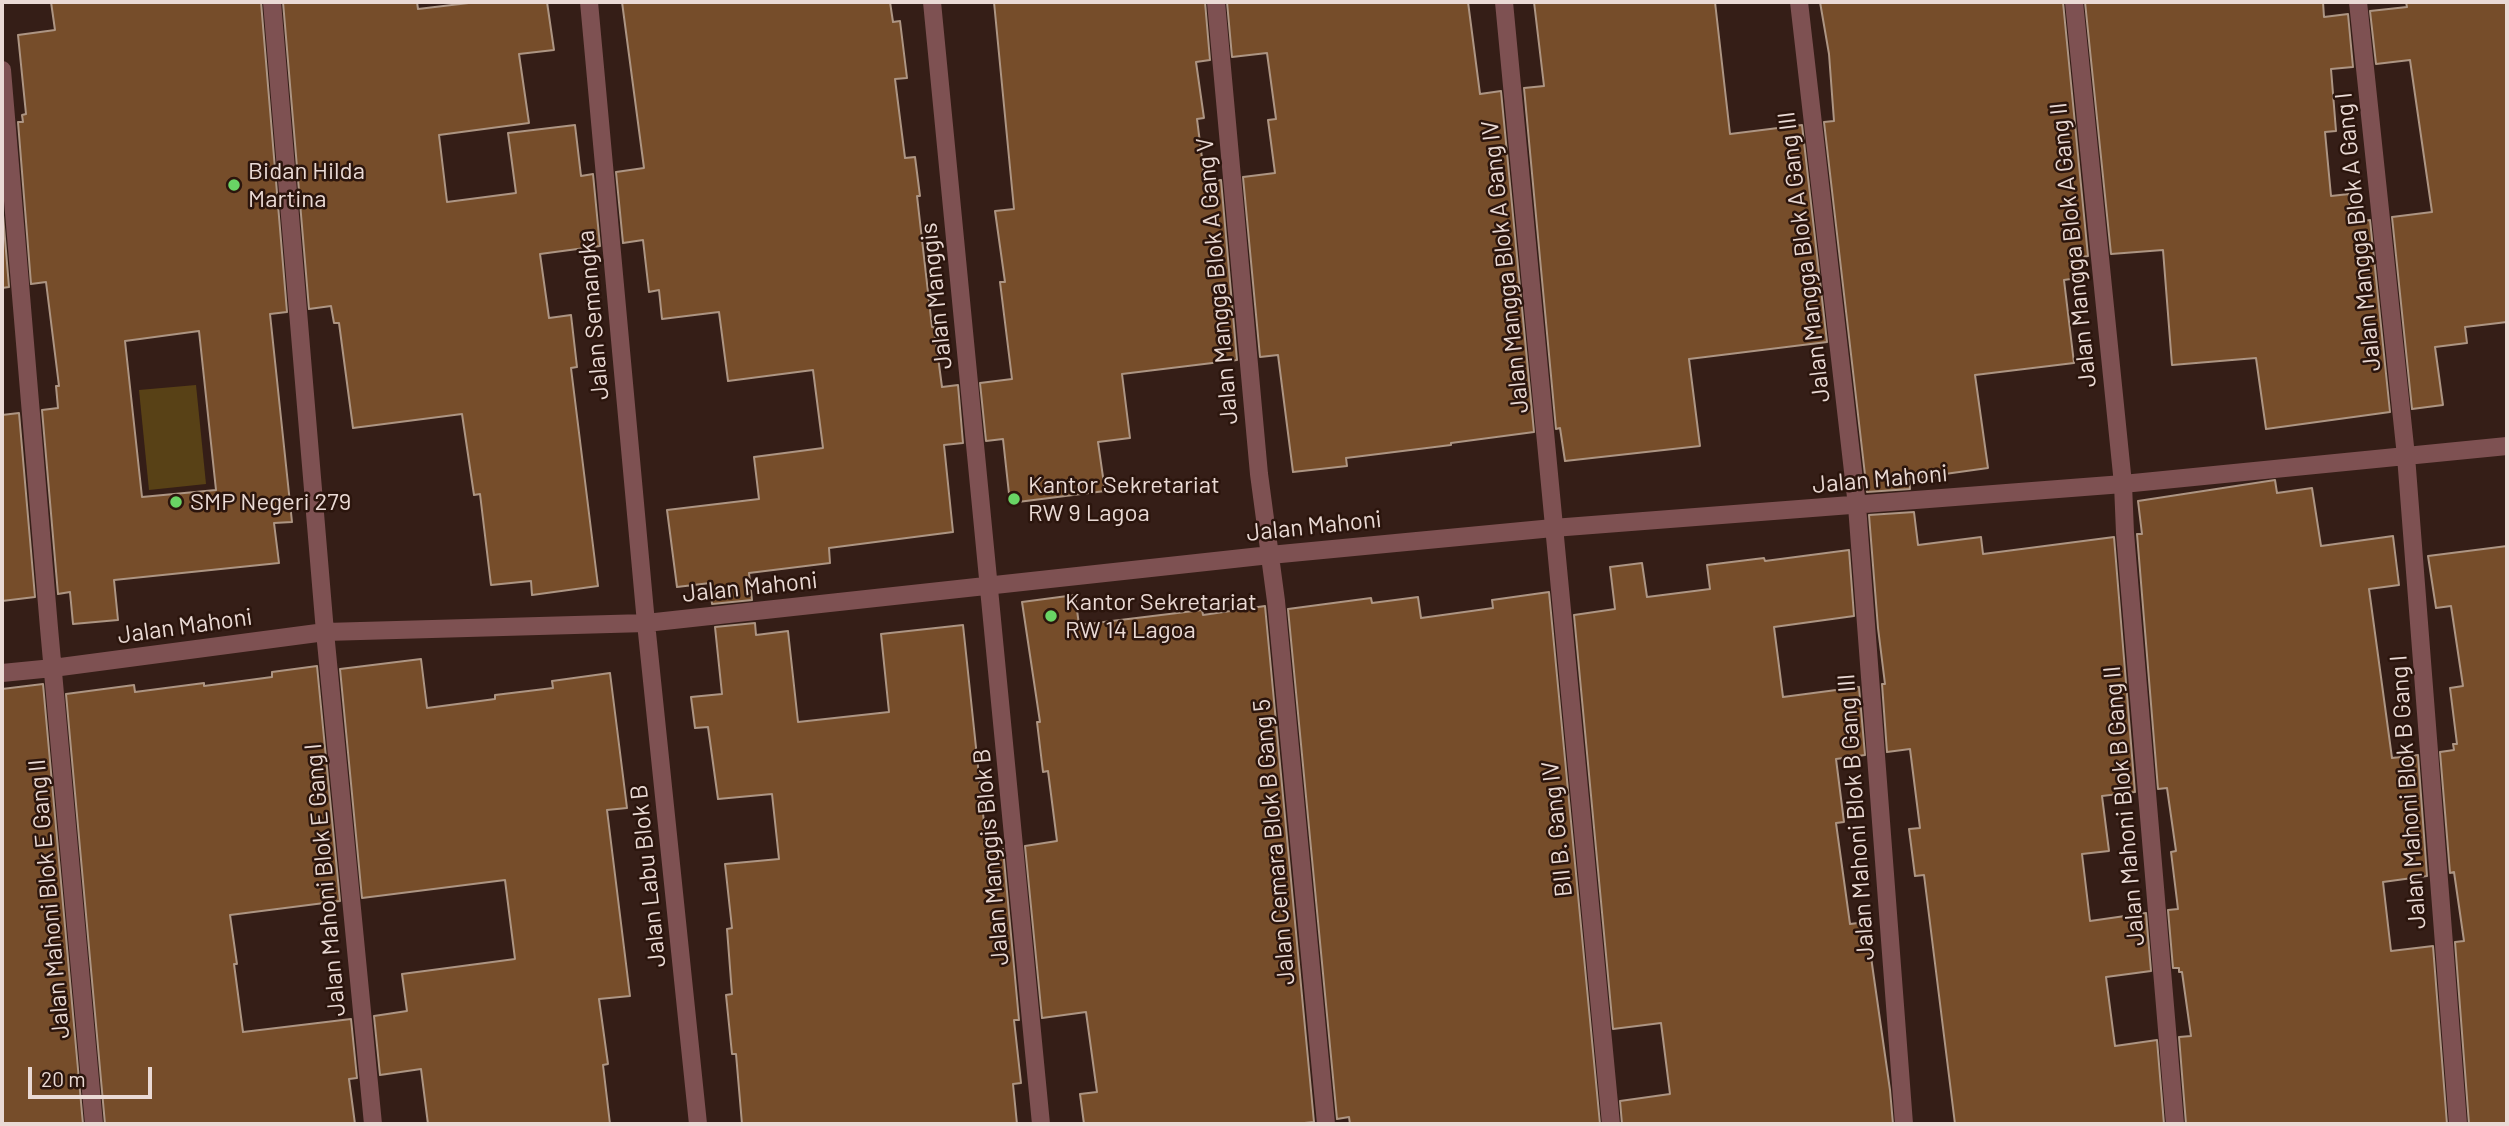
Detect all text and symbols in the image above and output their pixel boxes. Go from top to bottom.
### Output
street label: Jalan Mangga Blok A Gang I [2329,91,2387,373]
street label: Jalan Mangga Blok A Gang II [2044,101,2102,389]
street label: Jalan Mangga Blok A Gang III [1772,110,1836,404]
street label: Jalan Mangga Blok A Gang IV [1475,119,1535,415]
street label: Jalan Mangga Blok A Gang V [1190,136,1244,426]
place label: Bidan Hilda Martina [248,157,365,213]
marker: Bidan Hilda Martina [226,177,242,193]
street label: Jalan Manggis [914,221,958,371]
street label: Jalan Semangka [571,229,615,401]
street label: Jalan Mahoni [1811,459,1949,499]
place label: Kantor Sekretariat RW 9 Lagoa [1028,471,1220,527]
place label: SMP Negeri 279 [190,488,351,516]
marker: Kantor Sekretariat RW 9 Lagoa [1006,491,1022,507]
marker: SMP Negeri 279 [168,494,184,510]
street label: Jalan Mahoni [1245,505,1383,547]
street label: Jalan Mahoni [681,566,819,608]
place label: Kantor Sekretariat RW 14 Lagoa [1065,588,1257,644]
street label: Jalan Mahoni [116,602,254,650]
marker: Kantor Sekretariat RW 14 Lagoa [1043,608,1059,624]
street label: Jalan Mahoni Blok B Gang I [2384,654,2432,930]
street label: Jalan Mahoni Blok B Gang II [2097,665,2151,947]
street label: Jalan Mahoni Blok B Gang III [1832,673,1880,961]
street label: Jalan Cemara Blok B Gang 5 [1247,698,1301,986]
street label: Jalan Mahoni Blok E Gang I [299,742,351,1018]
street label: Jalan Manggis Blok B [967,747,1015,967]
street label: Jalan Mahoni Blok E Gang II [22,758,76,1040]
street label: BII B. Gang IV [1536,760,1578,898]
street label: Jalan Labu Blok B [624,783,672,969]
scale bar [32,1052,156,1096]
text: 20 m [41,1066,86,1091]

